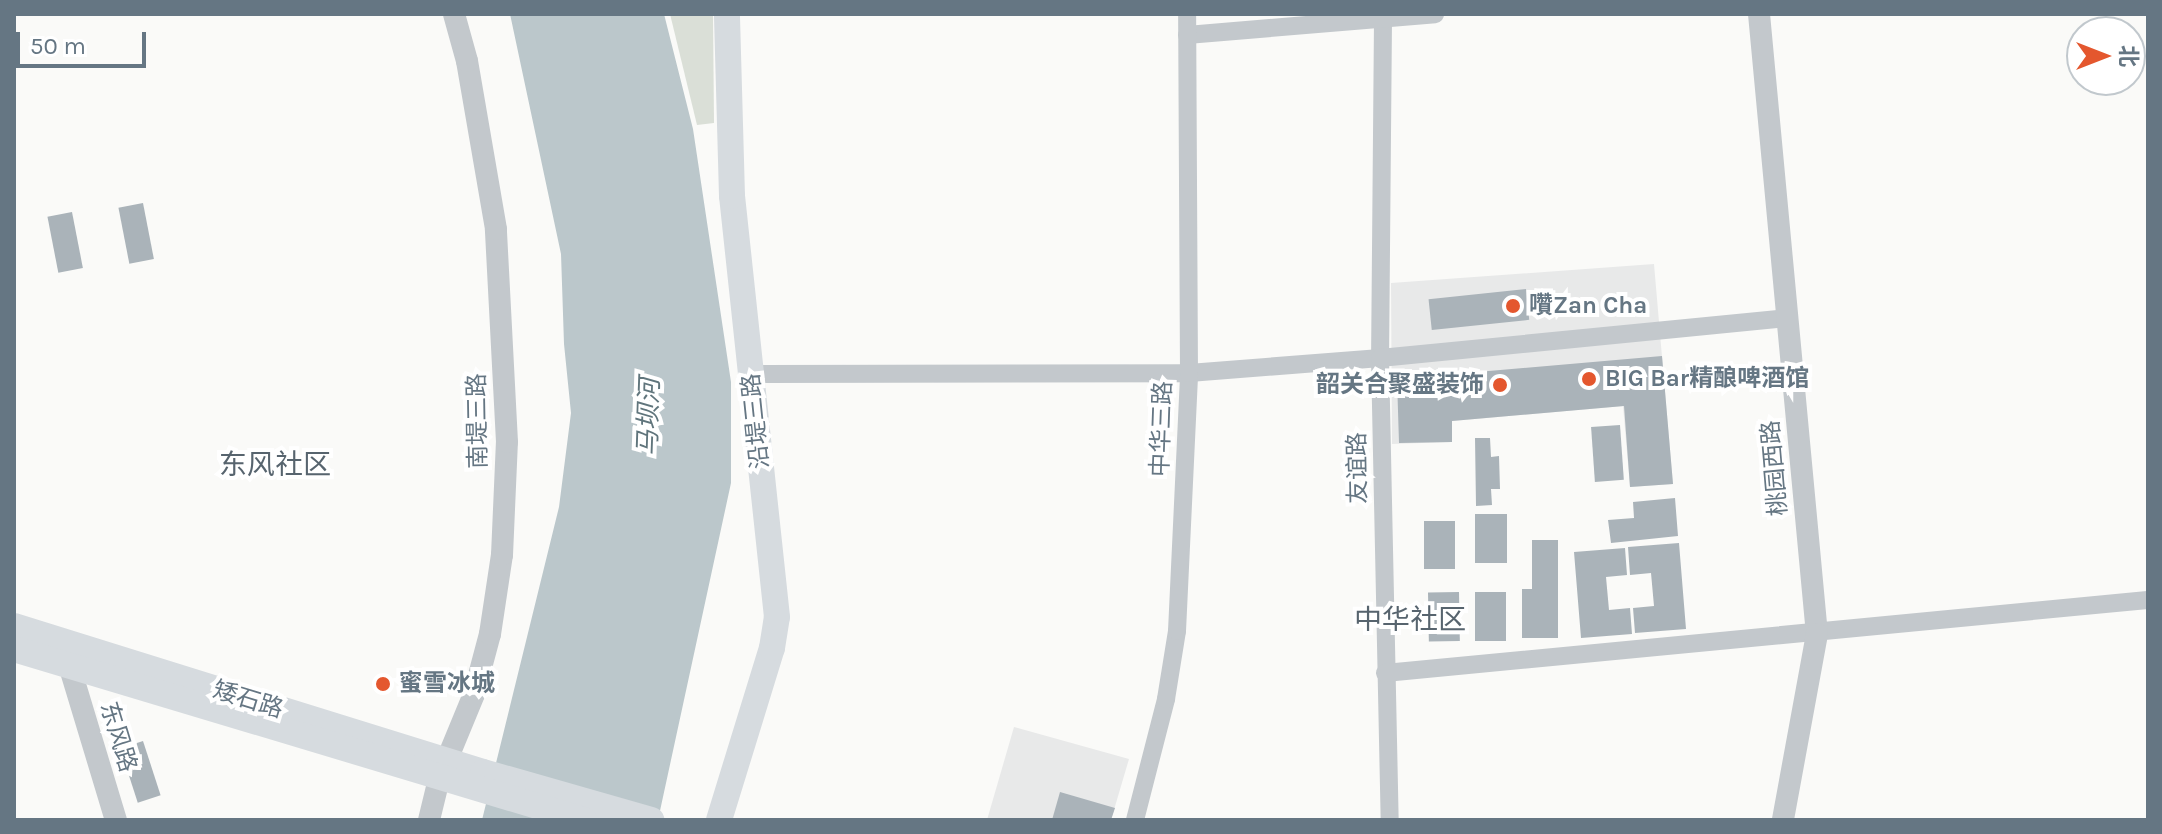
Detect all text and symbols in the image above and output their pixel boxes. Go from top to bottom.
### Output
scale bar [20,16,150,66]
north arrow [2066,16,2146,96]
text: 50 m [30,32,86,60]
text: 北 [2115,45,2141,67]
place label: 囋Zan Cha [1529,292,1647,320]
marker: 囋Zan Cha [1504,297,1522,315]
place label: BIG Bar精酿啤酒馆 [1605,365,1809,393]
marker: BIG Bar精酿啤酒馆 [1580,370,1598,388]
place label: 韶关合聚盛装饰 [1316,371,1484,399]
street label: 沿堤三路 [737,372,775,470]
street label: 南堤三路 [463,373,493,469]
marker: 韶关合聚盛装饰 [1491,376,1509,394]
water label: 马坝河 [632,377,666,457]
street label: 中华三路 [1146,381,1178,477]
street label: 桃园西路 [1756,419,1794,517]
street label: 友谊路 [1343,432,1373,504]
district label: 东风社区 [219,448,331,482]
district label: 中华社区 [1354,603,1466,637]
place label: 蜜雪冰城 [399,670,495,698]
marker: 蜜雪冰城 [374,675,392,693]
street label: 矮石路 [209,676,287,724]
street label: 东风路 [94,698,142,776]

